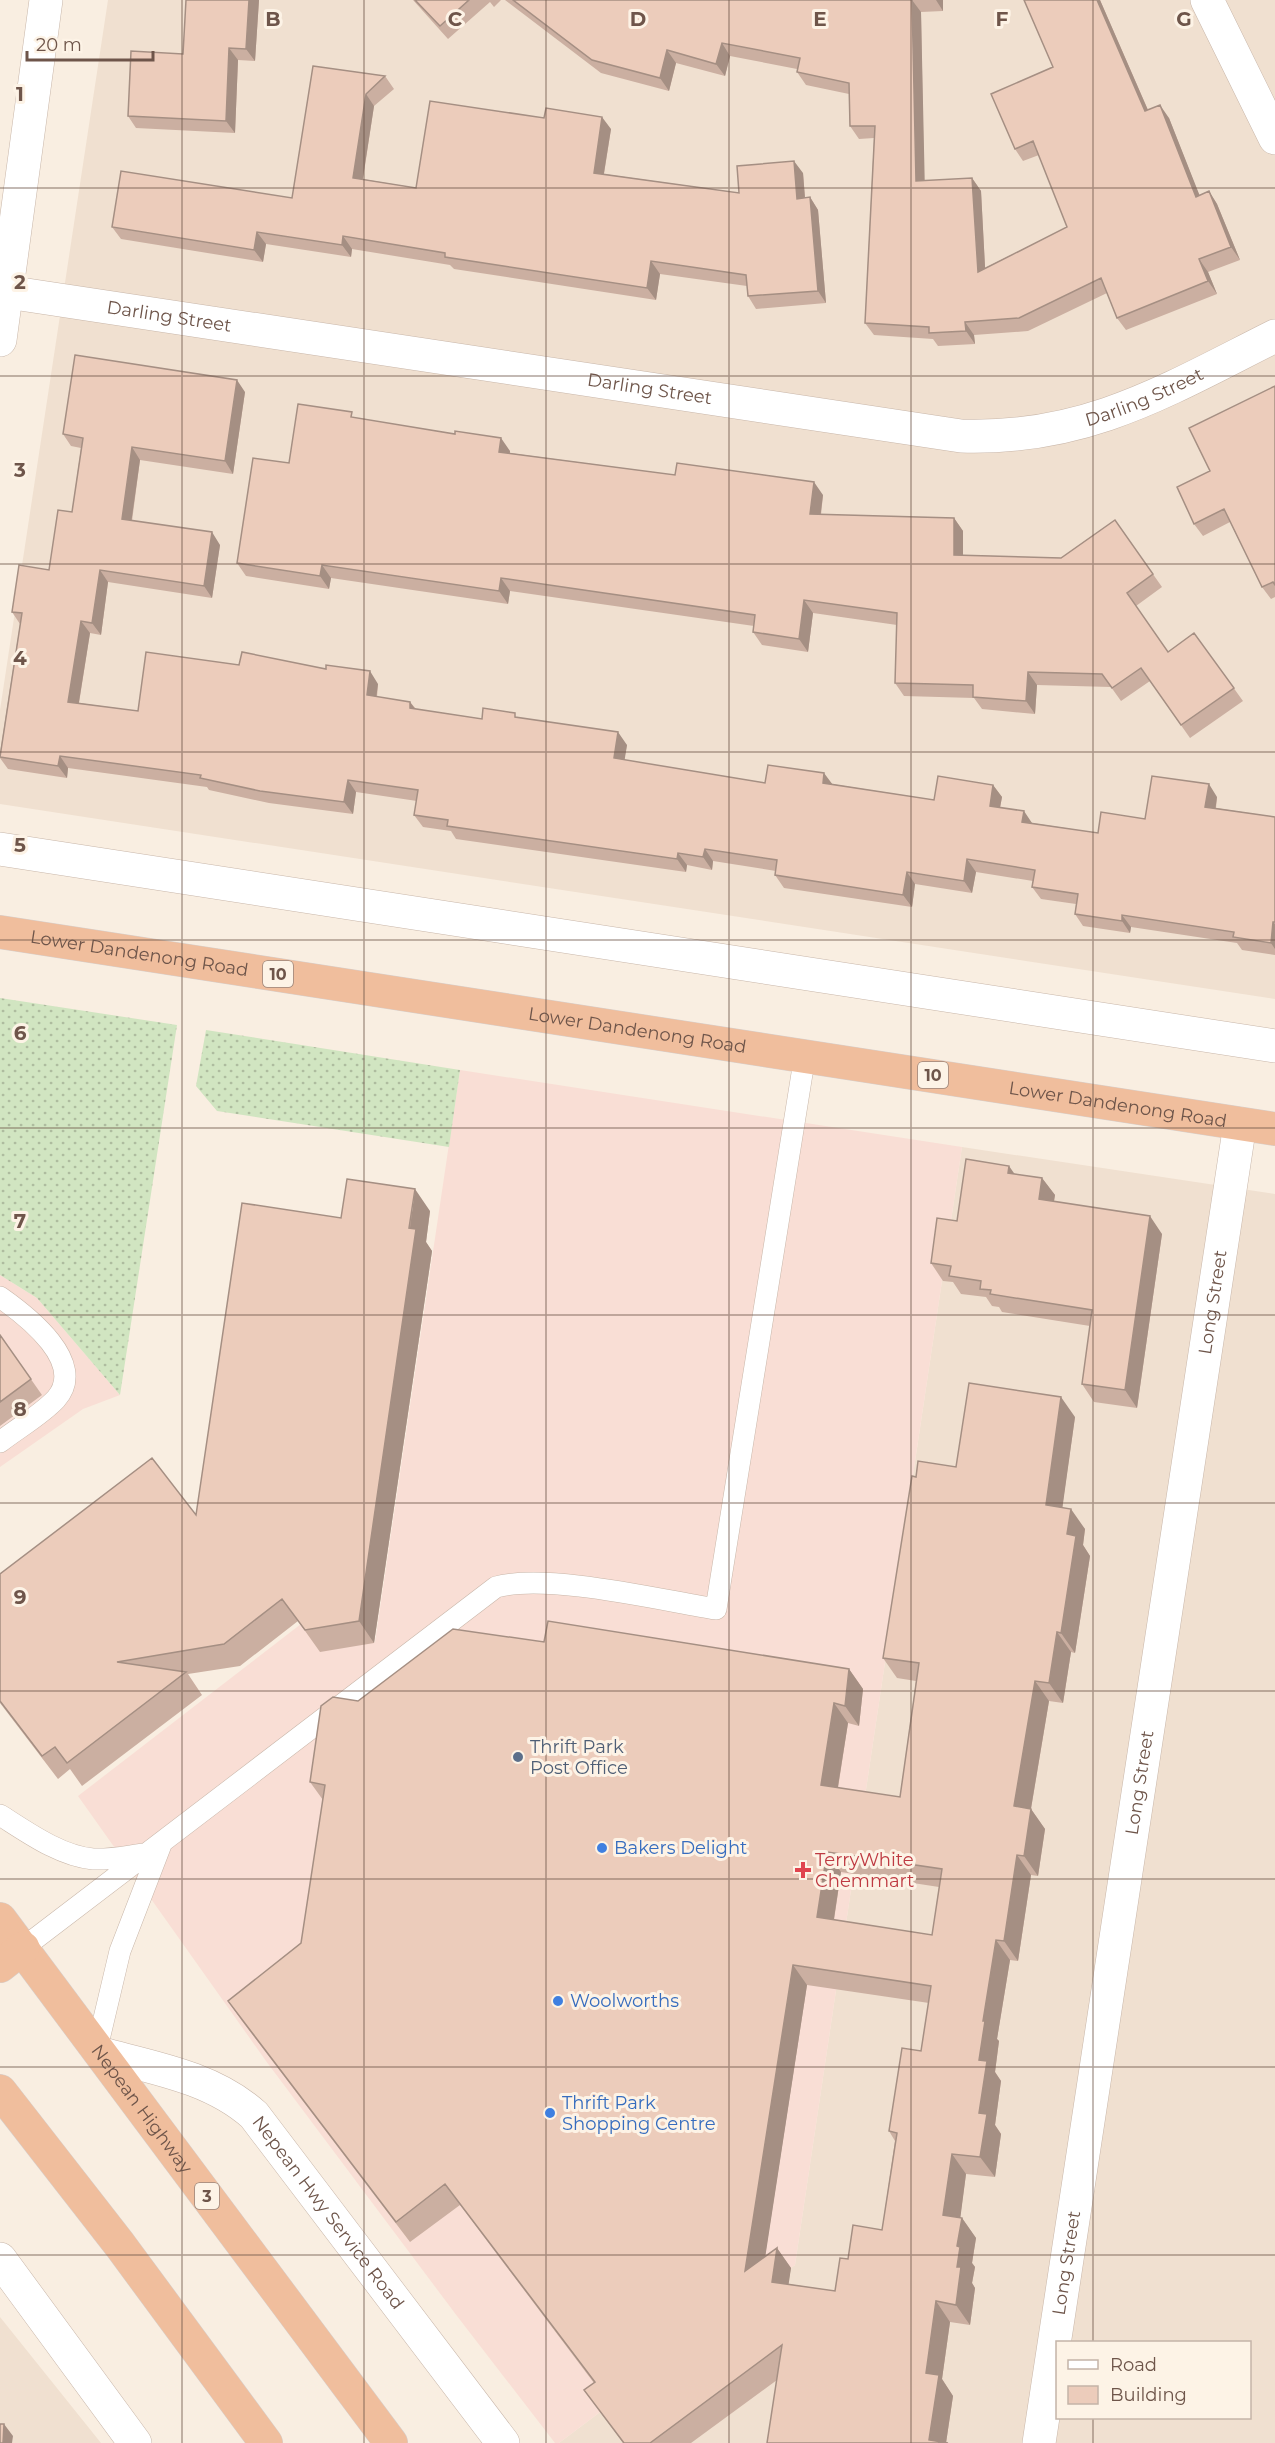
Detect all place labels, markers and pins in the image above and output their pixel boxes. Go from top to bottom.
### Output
place label: Thrift Park Post Office [530,1736,628,1779]
marker: Thrift Park Post Office [511,1750,525,1764]
place label: Bakers Delight [614,1837,747,1859]
marker: Bakers Delight [595,1841,609,1855]
place label: TerryWhite Chemmart [815,1849,914,1892]
marker: TerryWhite Chemmart [796,1863,810,1877]
place label: Woolworths [570,1990,679,2012]
marker: Woolworths [551,1994,565,2008]
place label: Thrift Park Shopping Centre [562,2092,716,2135]
marker: Thrift Park Shopping Centre [543,2106,557,2120]

